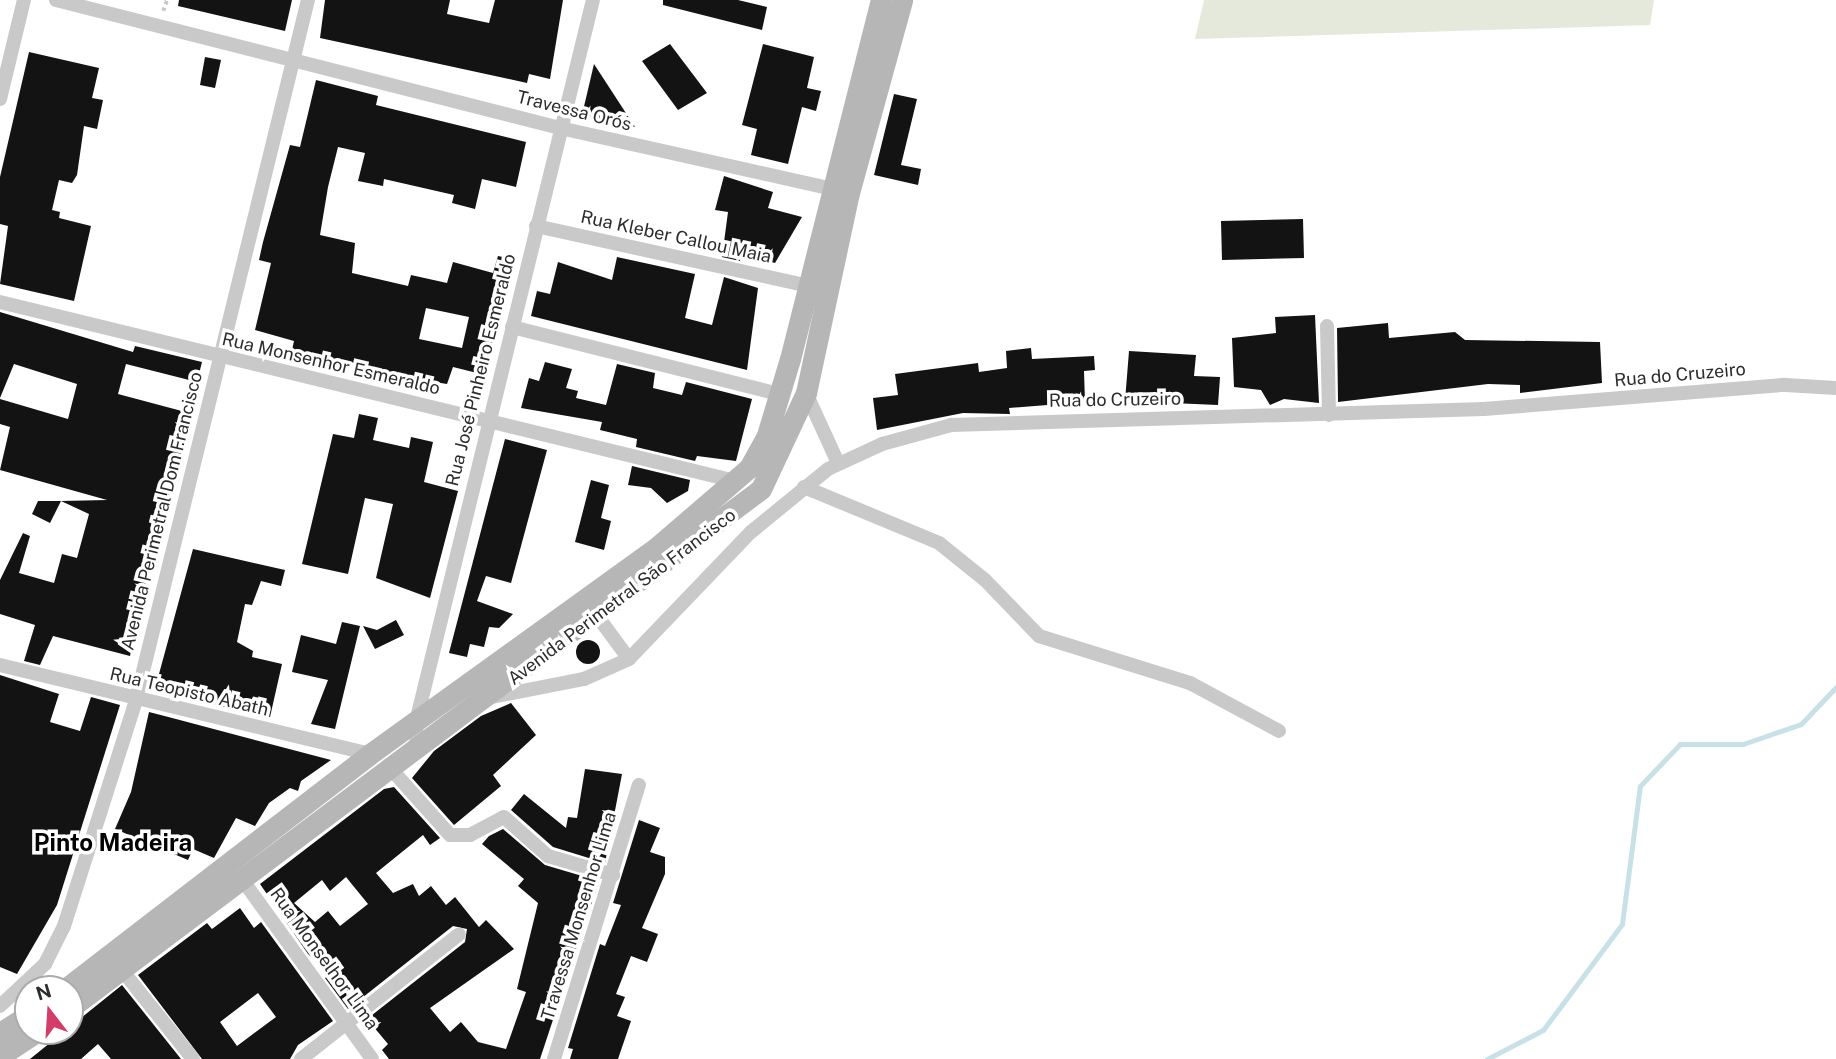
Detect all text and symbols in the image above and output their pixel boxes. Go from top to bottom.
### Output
street label: Travessa Orós [515,86,633,136]
street label: Rua Kleber Callou Maia [579,206,773,268]
street label: Rua José Pinheiro Esmeraldo [442,251,520,489]
street label: Rua Monsenhor Esmeraldo [220,328,442,400]
street label: Rua do Cruzeiro [1613,358,1747,392]
street label: Avenida Perimetral Dom Francisco [117,370,207,652]
street label: Rua do Cruzeiro [1049,388,1181,412]
street label: Avenida Perimetral São Francisco [504,504,740,690]
street label: Rua Teopisto Abath [107,663,271,721]
street label: Travessa Monsenhor Lima [537,809,621,1023]
district label: Pinto Madeira [34,829,192,857]
street label: Rua Monselhor Lima [265,884,383,1034]
north arrow [14,975,84,1045]
text: N [33,979,54,1005]

